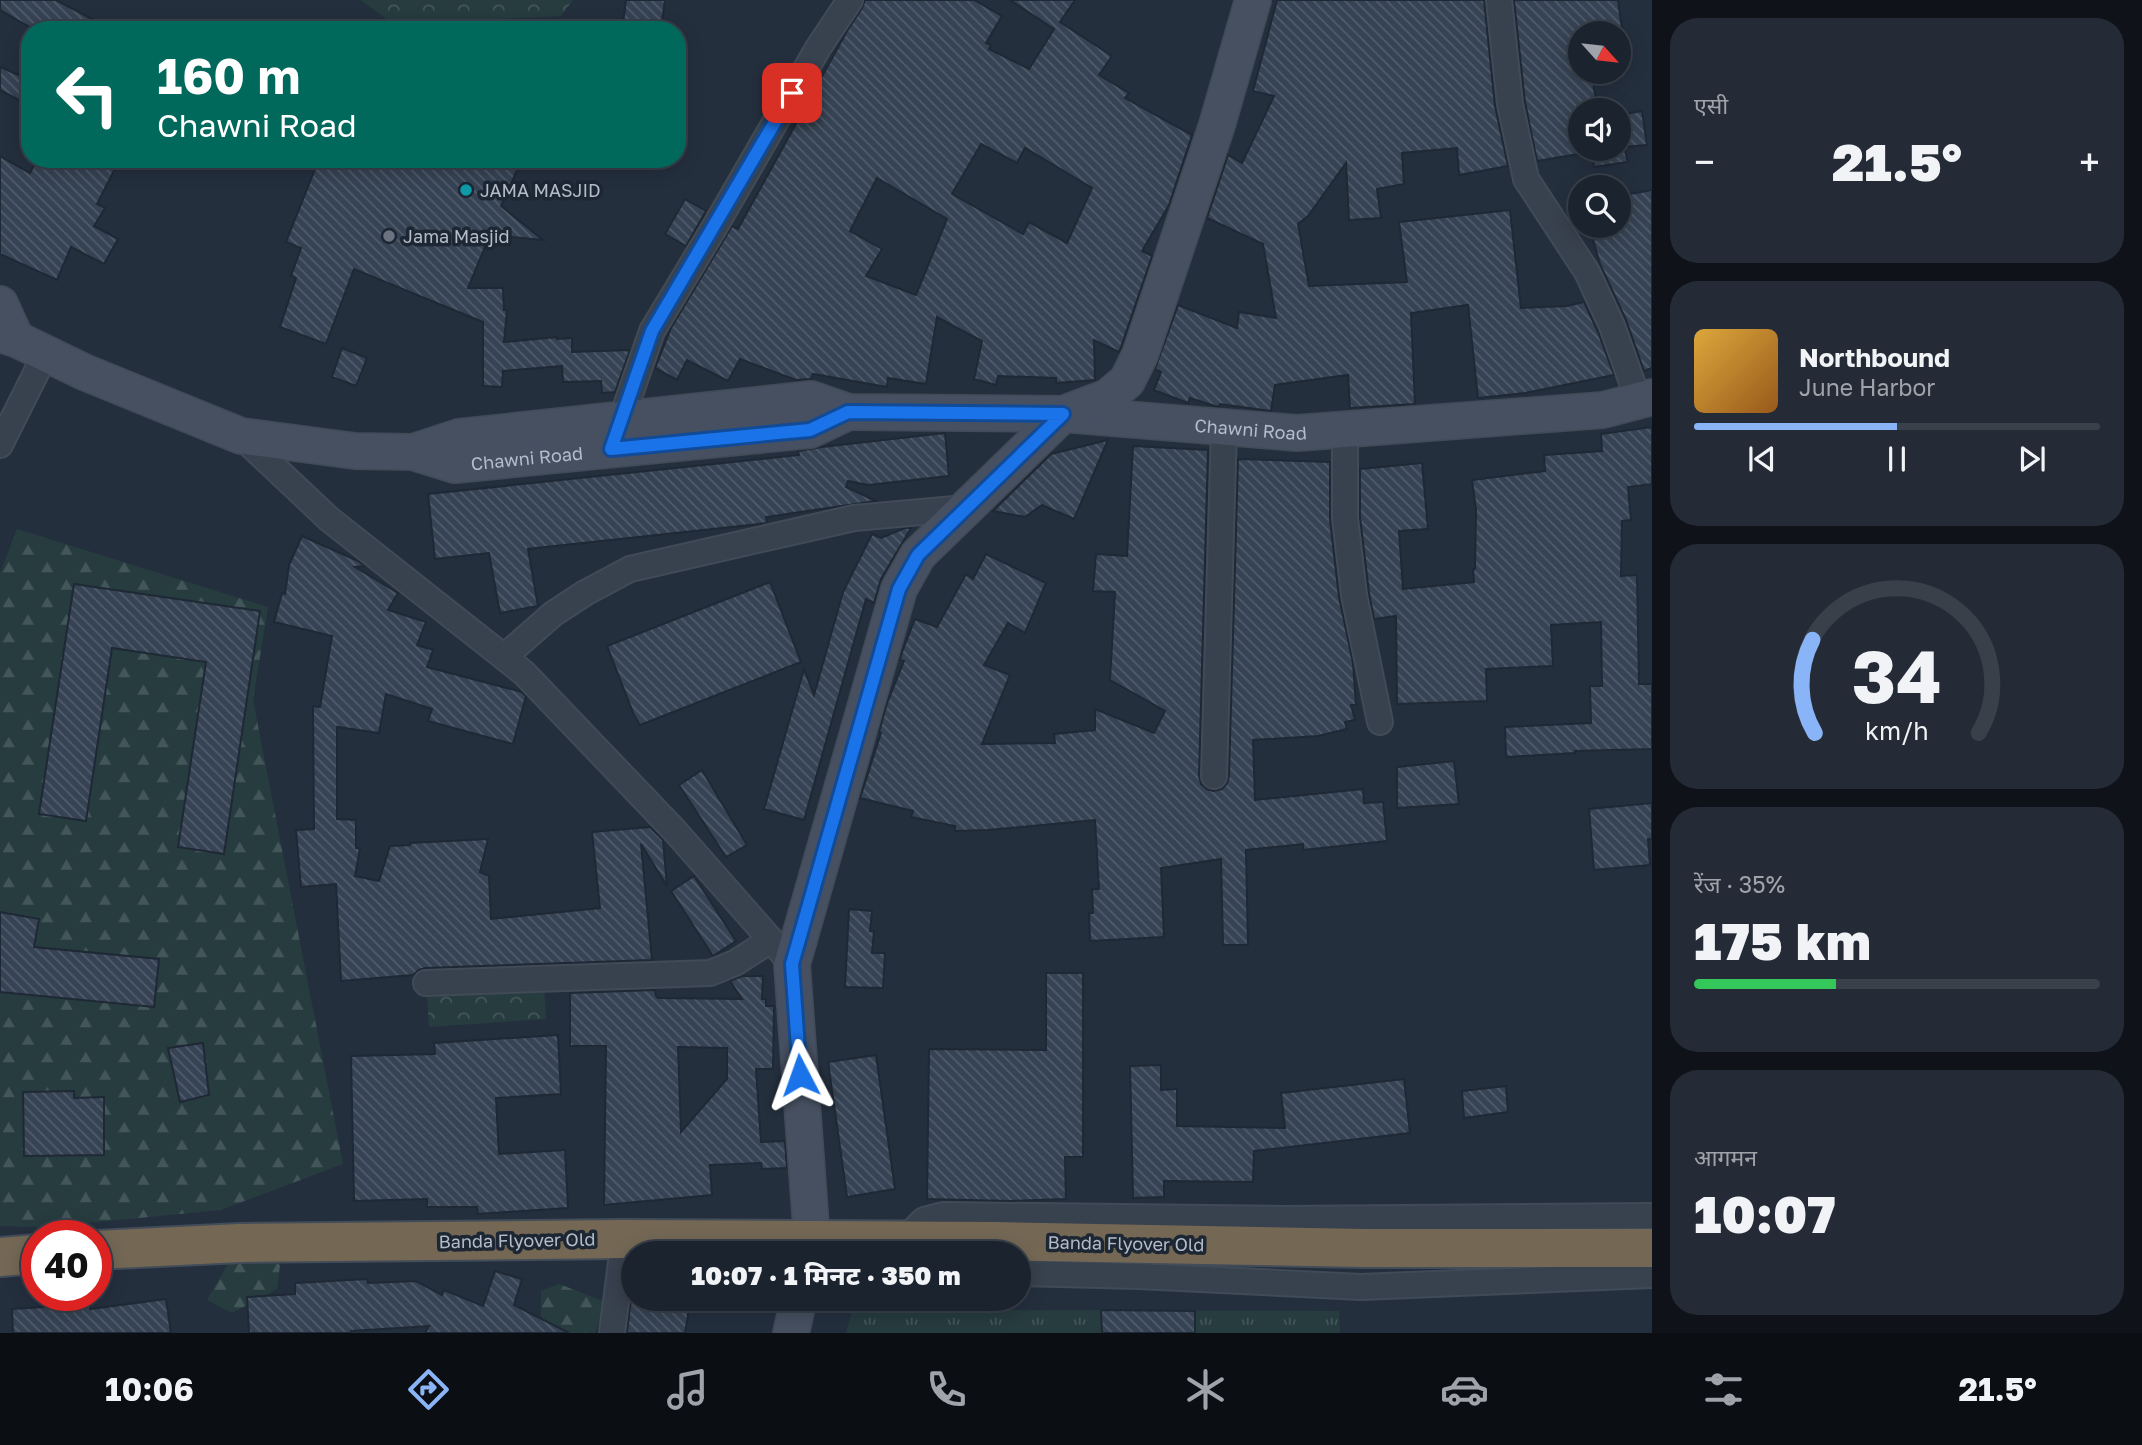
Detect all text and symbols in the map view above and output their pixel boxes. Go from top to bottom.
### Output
north arrow [1568,21,1631,84]
map controls [1568,21,1631,238]
text: 160 m [157,46,300,105]
icon: left [42,49,133,140]
pin [762,63,822,123]
icon: arrive [773,74,811,112]
text: एसी [1694,91,1728,119]
button: sound [1568,98,1631,161]
text: Chawni Road [157,106,357,144]
text: 21.5° [1832,130,1962,192]
text: − [1694,139,1715,184]
text: + [2079,139,2100,184]
button: search [1568,175,1631,238]
place label: JAMA MASJID [480,179,601,201]
marker: JAMA MASJID [458,182,474,198]
place label: Jama Masjid [403,225,510,247]
marker: Jama Masjid [381,228,397,244]
text: Northbound [1799,342,1950,373]
text: June Harbor [1799,373,1935,401]
street label: Chawni Road [1194,414,1308,444]
icon: previous [1743,440,1781,478]
icon: pause [1878,440,1916,478]
icon: next [2013,440,2051,478]
street label: Chawni Road [470,441,584,474]
text: 34 [1852,632,1942,719]
text: km/h [1865,714,1929,745]
text: रेंज · 35% [1694,870,1785,898]
text: 175 km [1694,909,1871,971]
position arrow [763,1038,837,1112]
text: आगमन [1694,1143,1757,1171]
text: 10:07 [1694,1182,1836,1244]
speed limit sign: 40 [21,1220,112,1311]
street label: Banda Flyover Old [438,1228,596,1252]
street label: Banda Flyover Old [1047,1231,1205,1255]
text: 10:07 · 1 मिनट · 350 m [691,1260,961,1291]
icon: directions [404,1365,453,1414]
icon: music [663,1365,712,1414]
icon: phone [922,1365,971,1414]
icon: climate [1181,1365,1230,1414]
icon: car [1440,1365,1489,1414]
icon: filters [1699,1365,1748,1414]
text: 10:06 [105,1370,194,1408]
text: 21.5° [1959,1370,2037,1408]

